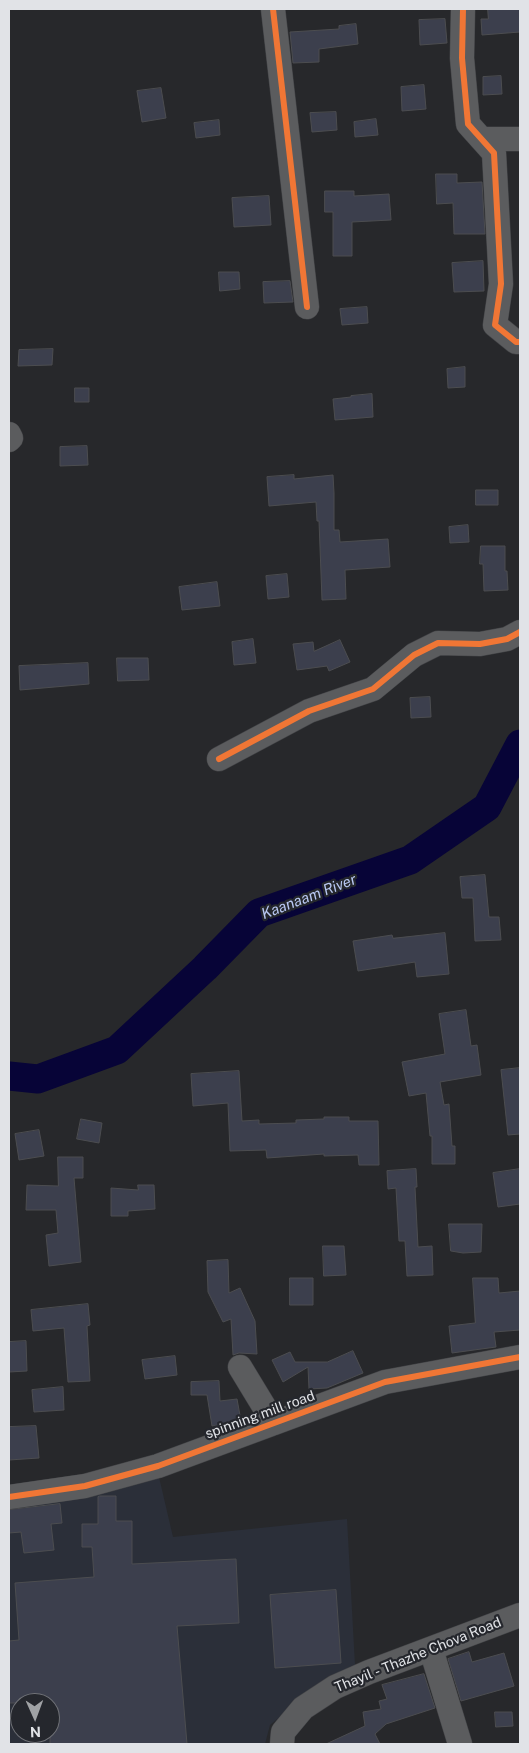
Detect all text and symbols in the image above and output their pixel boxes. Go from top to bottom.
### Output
water label: Kaanaam River [259,871,359,923]
street label: spinning mill road [203,1387,317,1443]
street label: Thayil - Thazhe Chova Road [332,1614,504,1696]
north arrow [10,1693,60,1743]
text: N [30,1724,41,1740]

